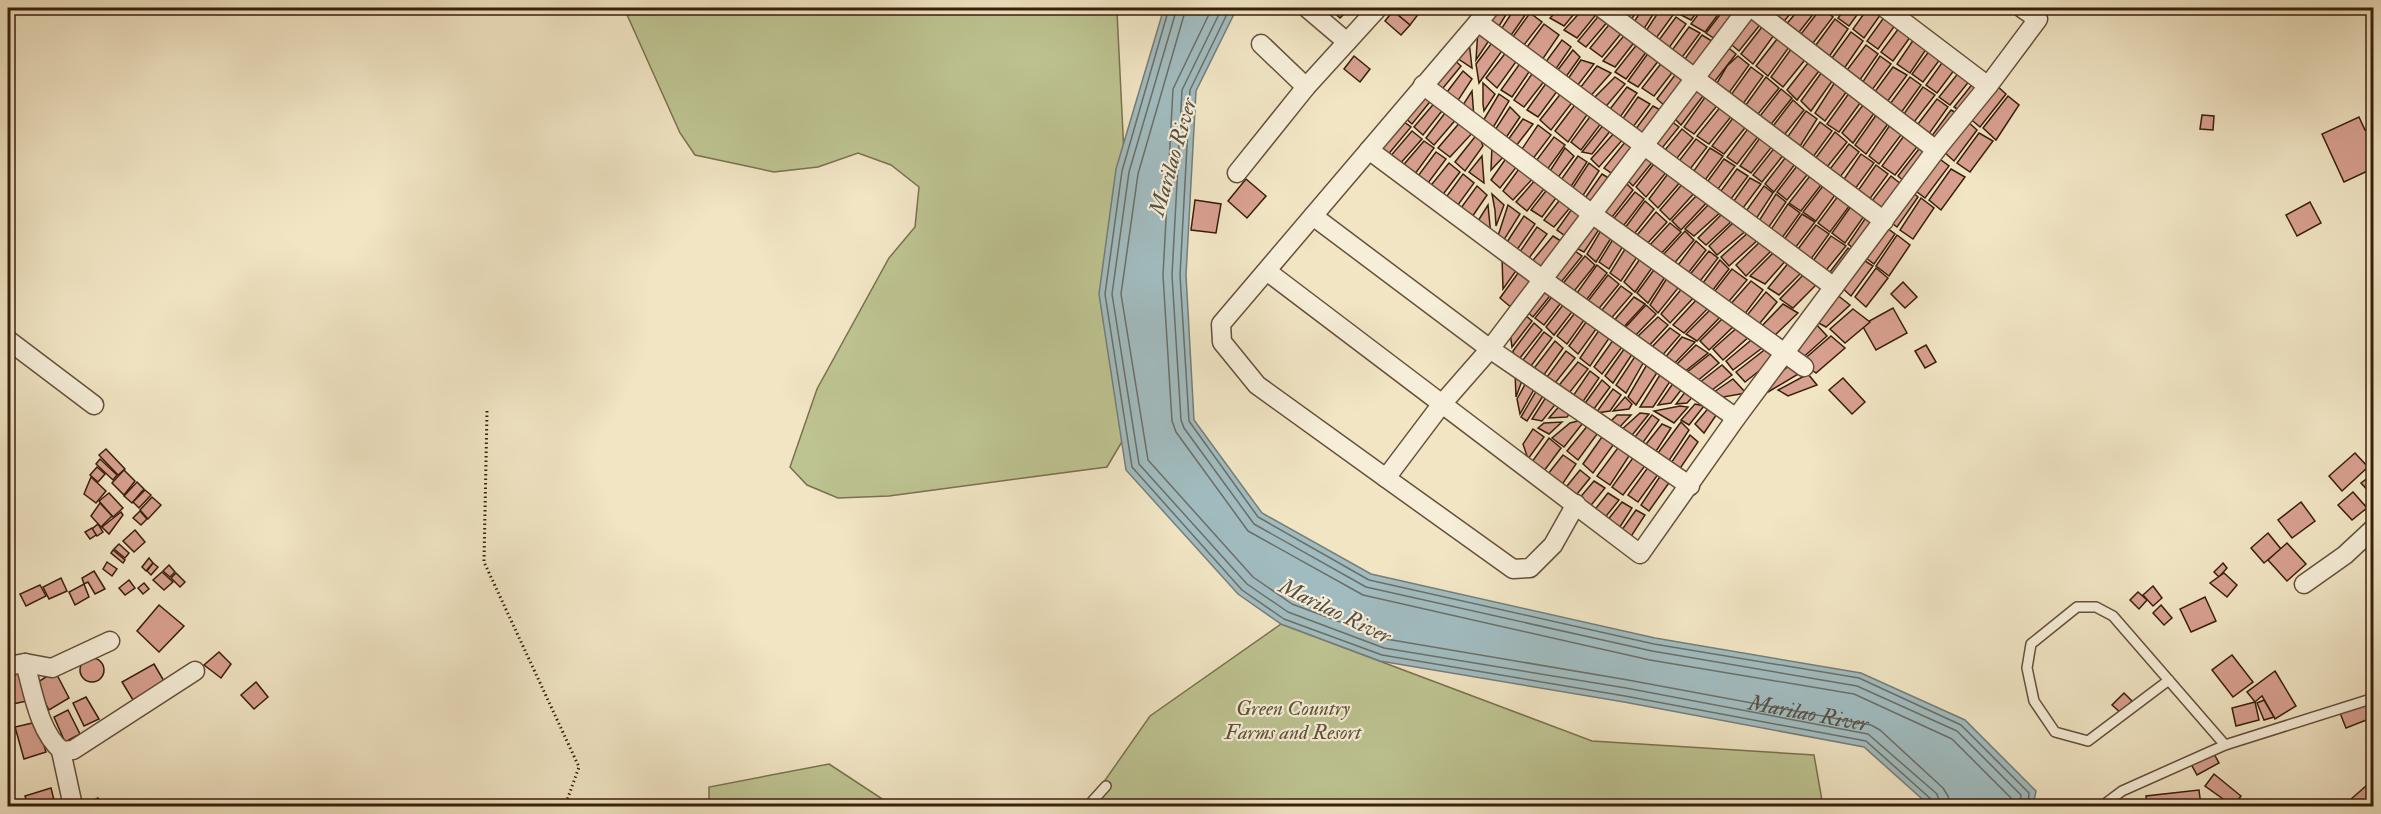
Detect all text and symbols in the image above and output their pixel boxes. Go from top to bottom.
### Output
water label: Marilao River [1142,93,1204,221]
water label: Marilao River [1273,571,1397,651]
water label: Marilao River [1744,688,1872,739]
park label: Green Country Farms and Resort [1224,695,1362,746]

